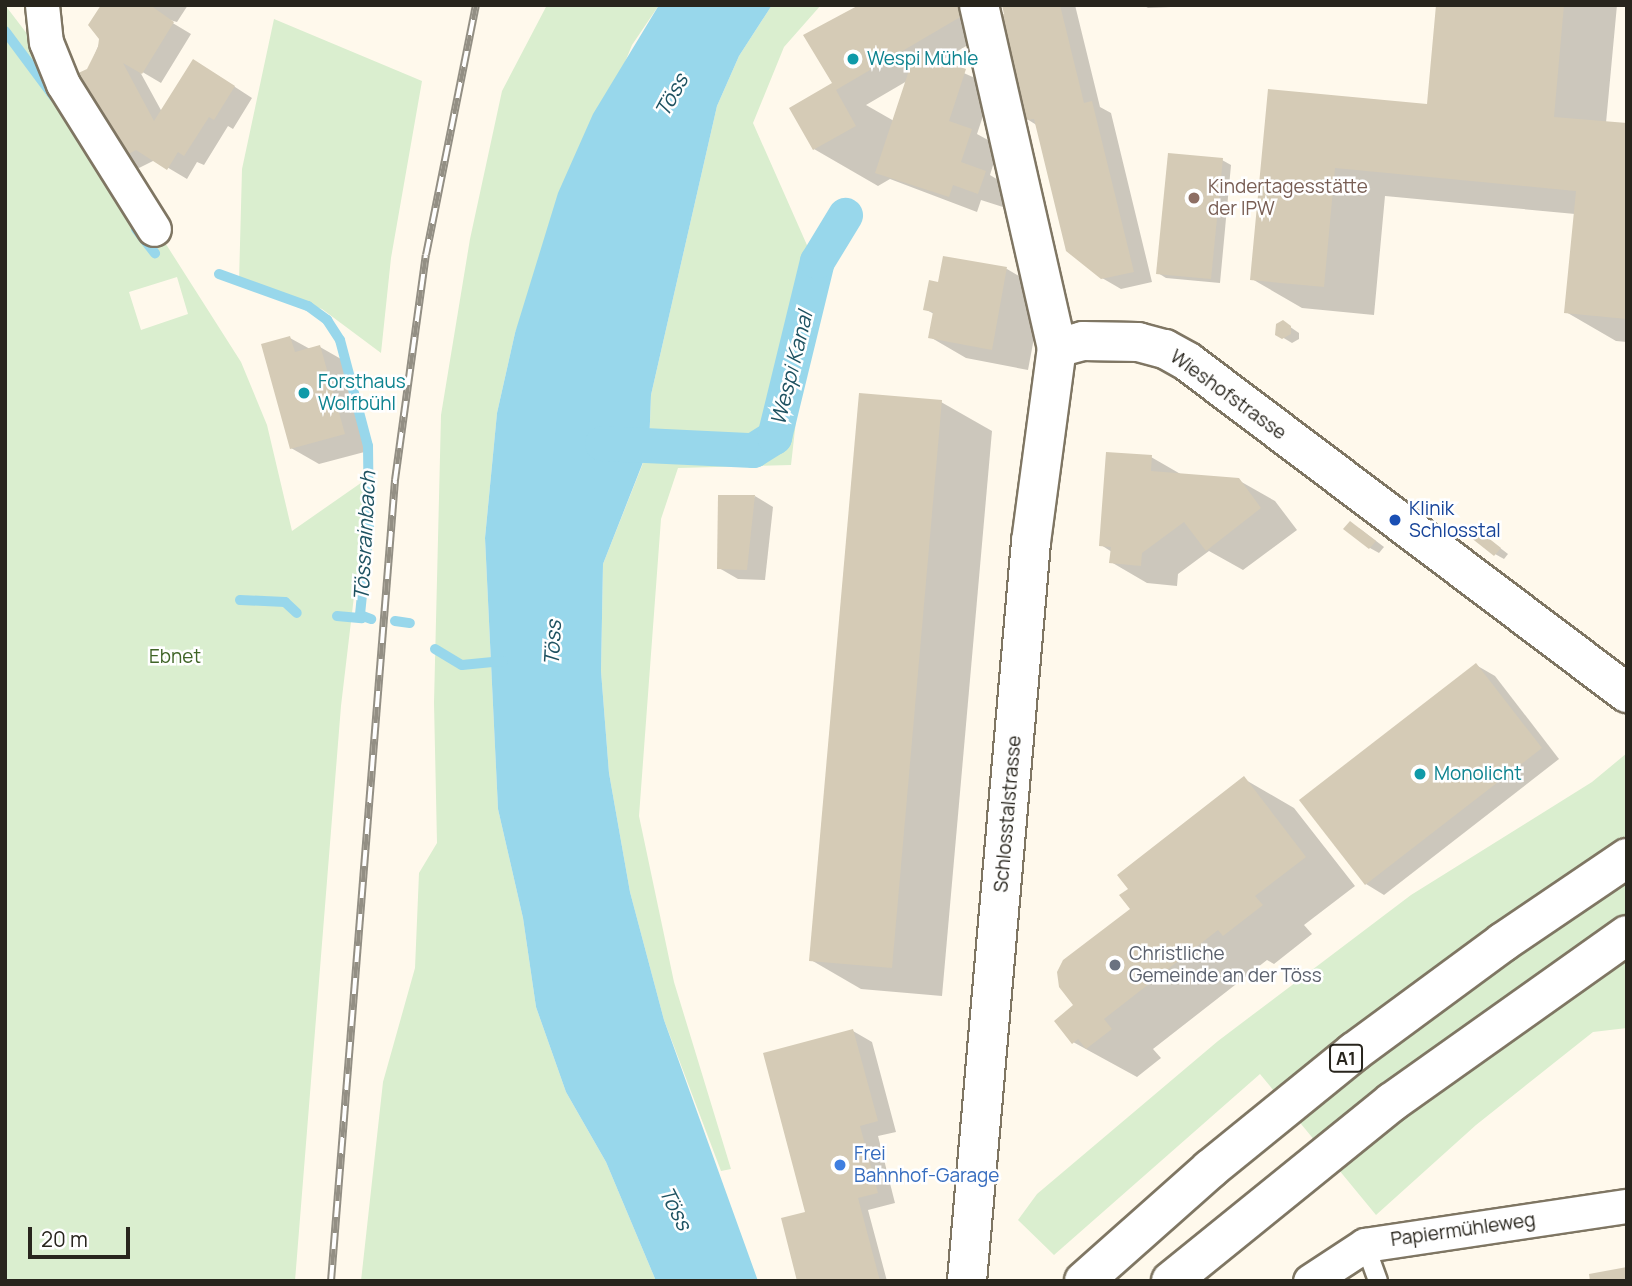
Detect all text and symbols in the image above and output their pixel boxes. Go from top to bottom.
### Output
place label: Wespi Mühle [867,48,978,70]
marker: Wespi Mühle [845,51,861,67]
water label: Töss [649,69,693,121]
place label: Kindertagesstätte der IPW [1208,176,1368,220]
marker: Kindertagesstätte der IPW [1186,190,1202,206]
water label: Wespi Kanal [765,308,817,428]
street label: Wieshofstrasse [1166,345,1290,445]
place label: Forsthaus Wolfbühl [318,371,406,415]
marker: Forsthaus Wolfbühl [296,385,312,401]
water label: Tössrainbach [348,471,380,601]
place label: Klinik Schlosstal [1409,498,1501,542]
marker: Klinik Schlosstal [1387,512,1403,528]
water label: Töss [538,620,566,666]
park label: Ebnet [149,646,201,668]
street label: Schlosstalstrasse [990,735,1026,893]
place label: Monolicht [1434,763,1522,785]
marker: Monolicht [1412,766,1428,782]
place label: Christliche Gemeinde an der Töss [1129,943,1322,987]
marker: Christliche Gemeinde an der Töss [1107,957,1123,973]
road number: A1 [1328,1044,1364,1072]
place label: Frei Bahnhof-Garage [854,1143,999,1187]
marker: Frei Bahnhof-Garage [832,1157,848,1173]
water label: Töss [655,1182,697,1234]
street label: Papiermühleweg [1389,1209,1537,1251]
scale bar [32,1212,133,1256]
text: 20 m [41,1225,88,1253]

